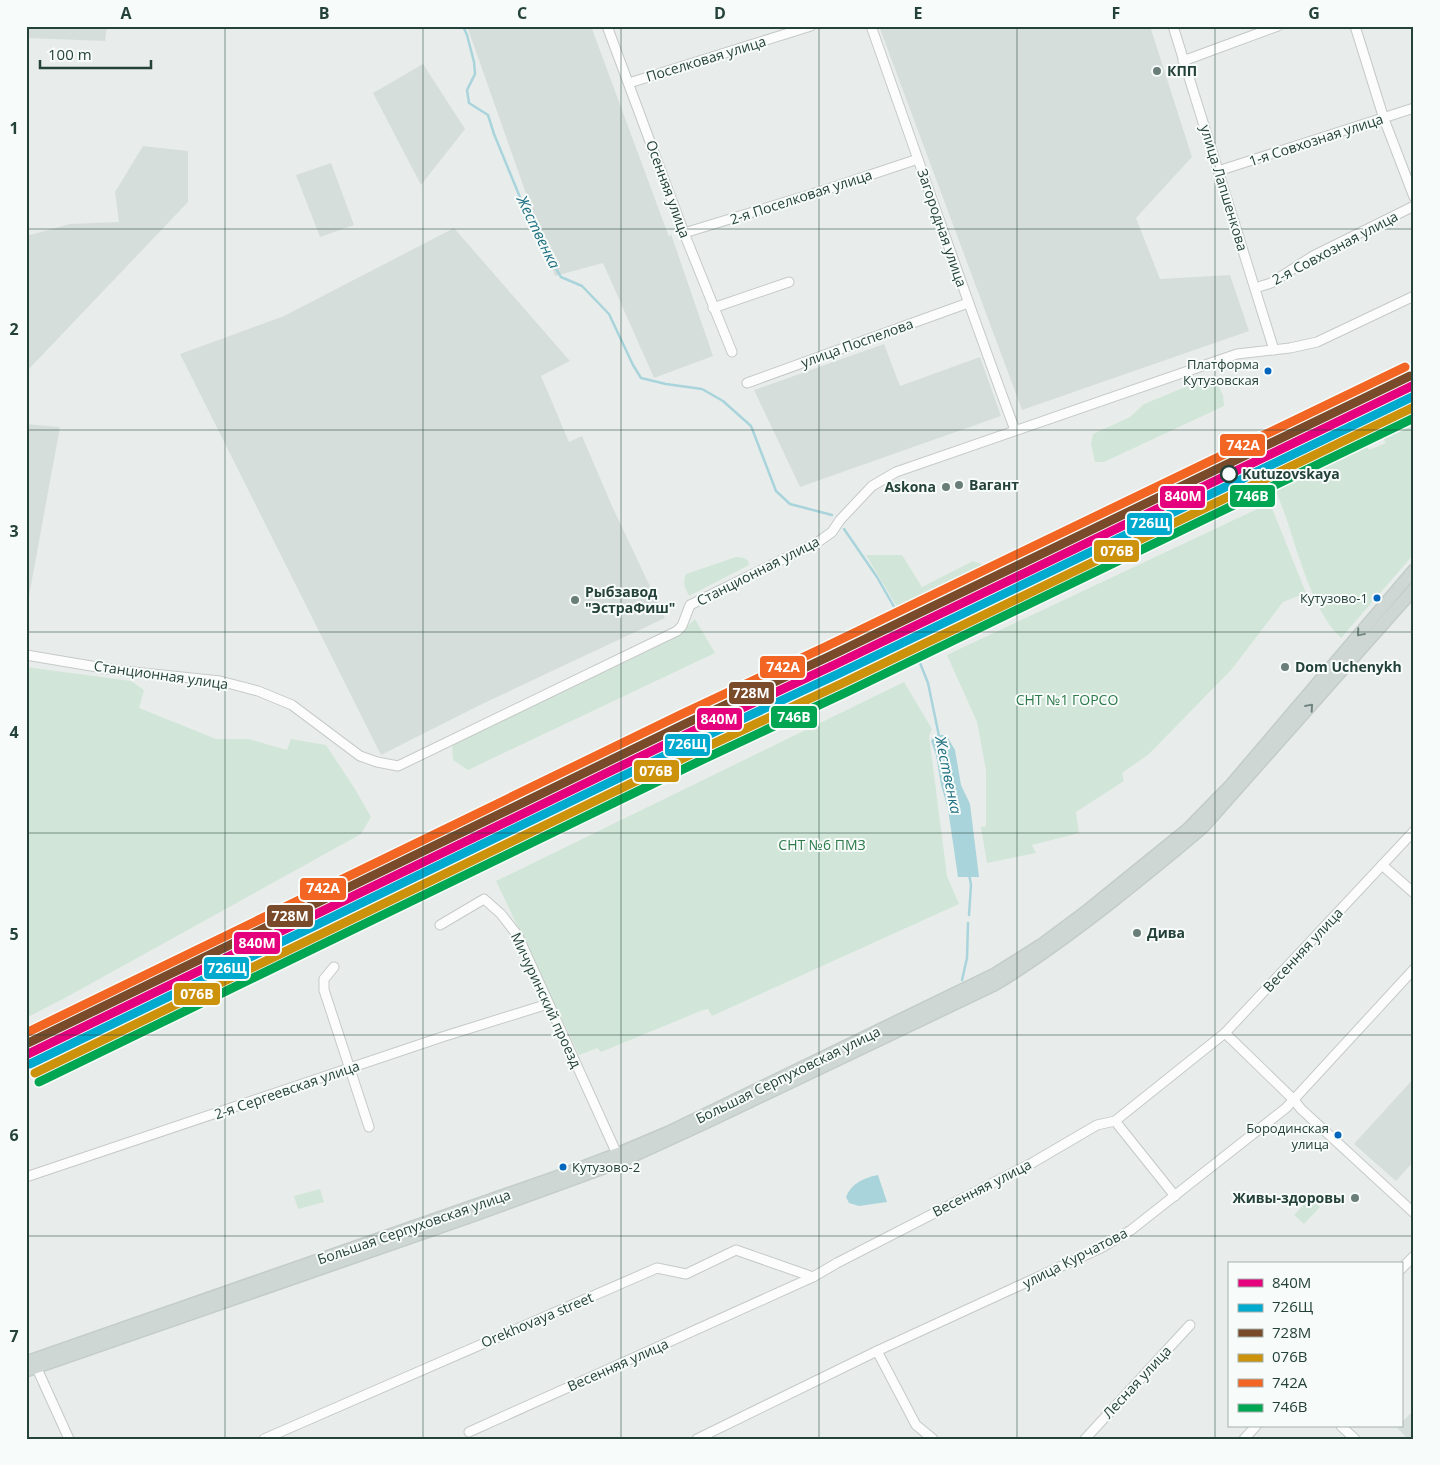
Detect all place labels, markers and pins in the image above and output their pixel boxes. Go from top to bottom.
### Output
place label: КПП [1167,61,1197,80]
marker: КПП [1151,65,1163,77]
place label: Платформа Кутузовская [1183,355,1259,389]
marker: Платформа Кутузовская [1263,366,1273,376]
place label: Kutuzovskaya [1242,464,1340,483]
marker: Kutuzovskaya [1220,465,1238,483]
place label: Вагант [969,475,1019,494]
place label: Askona [884,477,936,496]
marker: Вагант [953,479,965,491]
marker: Askona [940,481,952,493]
place label: Рыбзавод "ЭстраФиш" [585,582,675,617]
place label: Кутузово-1 [1300,589,1368,607]
marker: Кутузово-1 [1372,593,1382,603]
marker: Рыбзавод "ЭстраФиш" [569,594,581,606]
place label: Dom Uchenykh [1295,657,1402,676]
marker: Dom Uchenykh [1279,661,1291,673]
place label: Дива [1147,923,1185,942]
marker: Дива [1131,927,1143,939]
place label: Бородинская улица [1246,1119,1329,1153]
marker: Бородинская улица [1333,1130,1343,1140]
place label: Кутузово-2 [572,1158,640,1176]
marker: Кутузово-2 [558,1162,568,1172]
place label: Живы-здоровы [1233,1188,1345,1207]
marker: Живы-здоровы [1349,1192,1361,1204]

